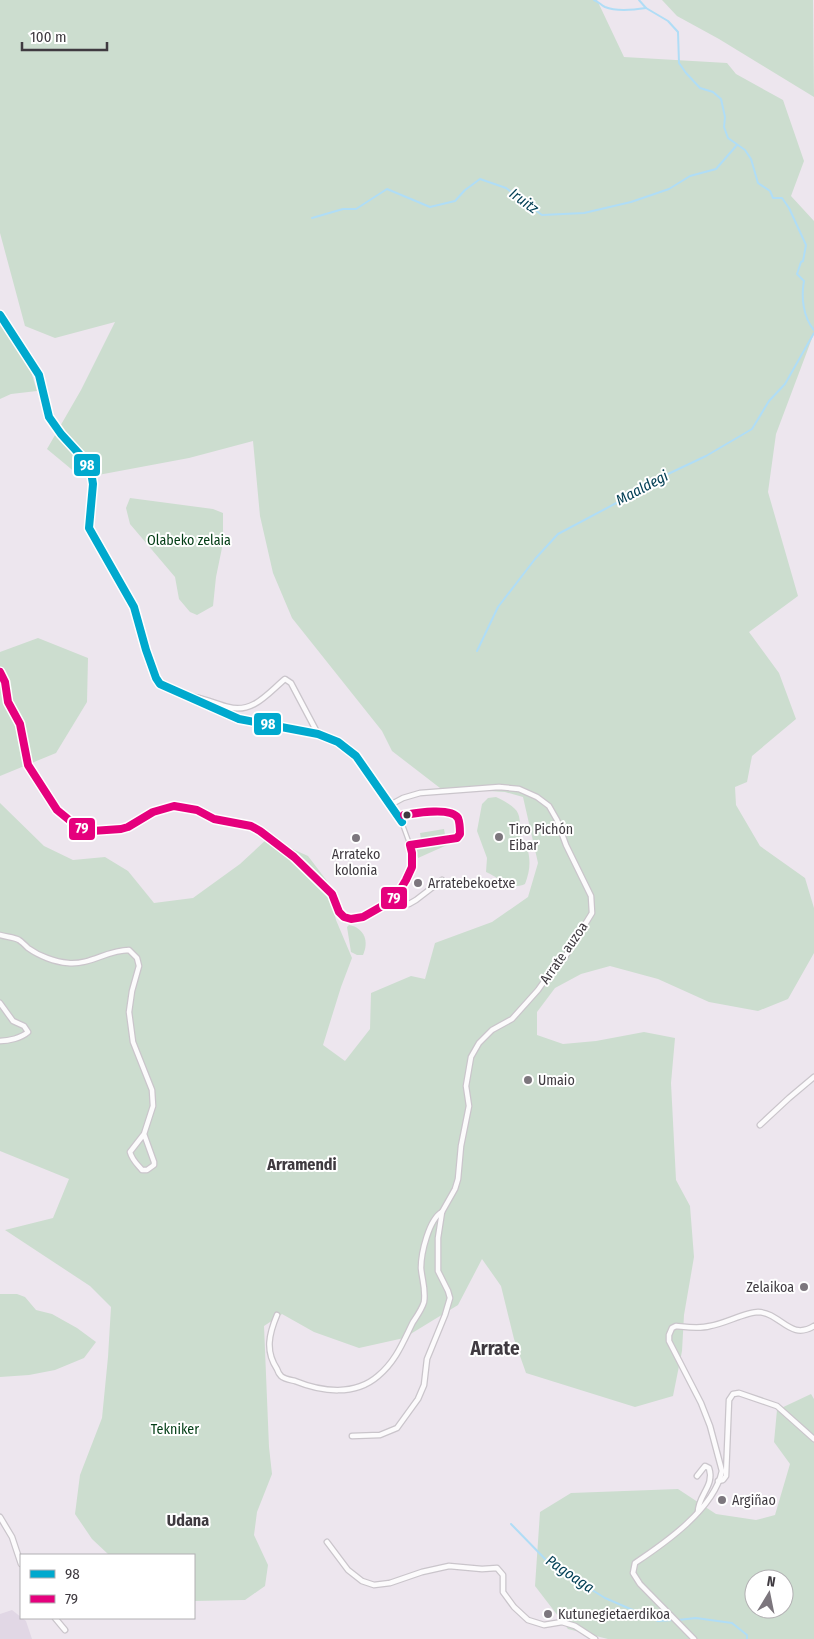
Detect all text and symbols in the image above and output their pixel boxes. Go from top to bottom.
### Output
scale bar [22,20,108,52]
text: 100 m [30,28,67,46]
water label: Iruitz [506,184,542,218]
line badge: 98 [73,453,101,477]
text: 98 [80,457,95,474]
water label: Maaldegi [613,467,671,509]
park label: Olabeko zelaia [147,532,231,549]
line badge: 98 [253,712,282,736]
text: 98 [261,716,276,733]
unlabelled marker [402,810,412,820]
line badge: 79 [68,817,96,841]
text: 79 [75,820,89,837]
place label: Tiro Pichón Eibar [509,821,573,854]
marker: Tiro Pichón Eibar [493,831,505,843]
marker: Arrateko kolonia [350,832,362,844]
place label: Arrateko kolonia [332,846,380,879]
place label: Arratebekoetxe [428,875,515,892]
marker: Arratebekoetxe [412,877,424,889]
line badge: 79 [380,886,408,910]
text: 79 [387,890,401,907]
street label: Arrate auzoa [536,919,592,987]
place label: Umaio [538,1072,575,1089]
marker: Umaio [522,1074,534,1086]
district label: Arramendi [266,1155,337,1174]
place label: Zelaikoa [746,1279,794,1296]
marker: Zelaikoa [798,1281,810,1293]
district label: Arrate [469,1337,520,1360]
park label: Tekniker [151,1421,199,1438]
place label: Argiñao [732,1492,776,1509]
marker: Argiñao [716,1494,728,1506]
district label: Udana [167,1511,209,1530]
water label: Pagoaga [543,1551,598,1597]
legend [20,1554,195,1619]
text: 98 [65,1565,80,1583]
north arrow [744,1569,794,1619]
text: N [766,1573,777,1591]
text: 79 [65,1590,78,1608]
place label: Kutunegietaerdikoa [558,1606,670,1623]
marker: Kutunegietaerdikoa [542,1608,554,1620]

